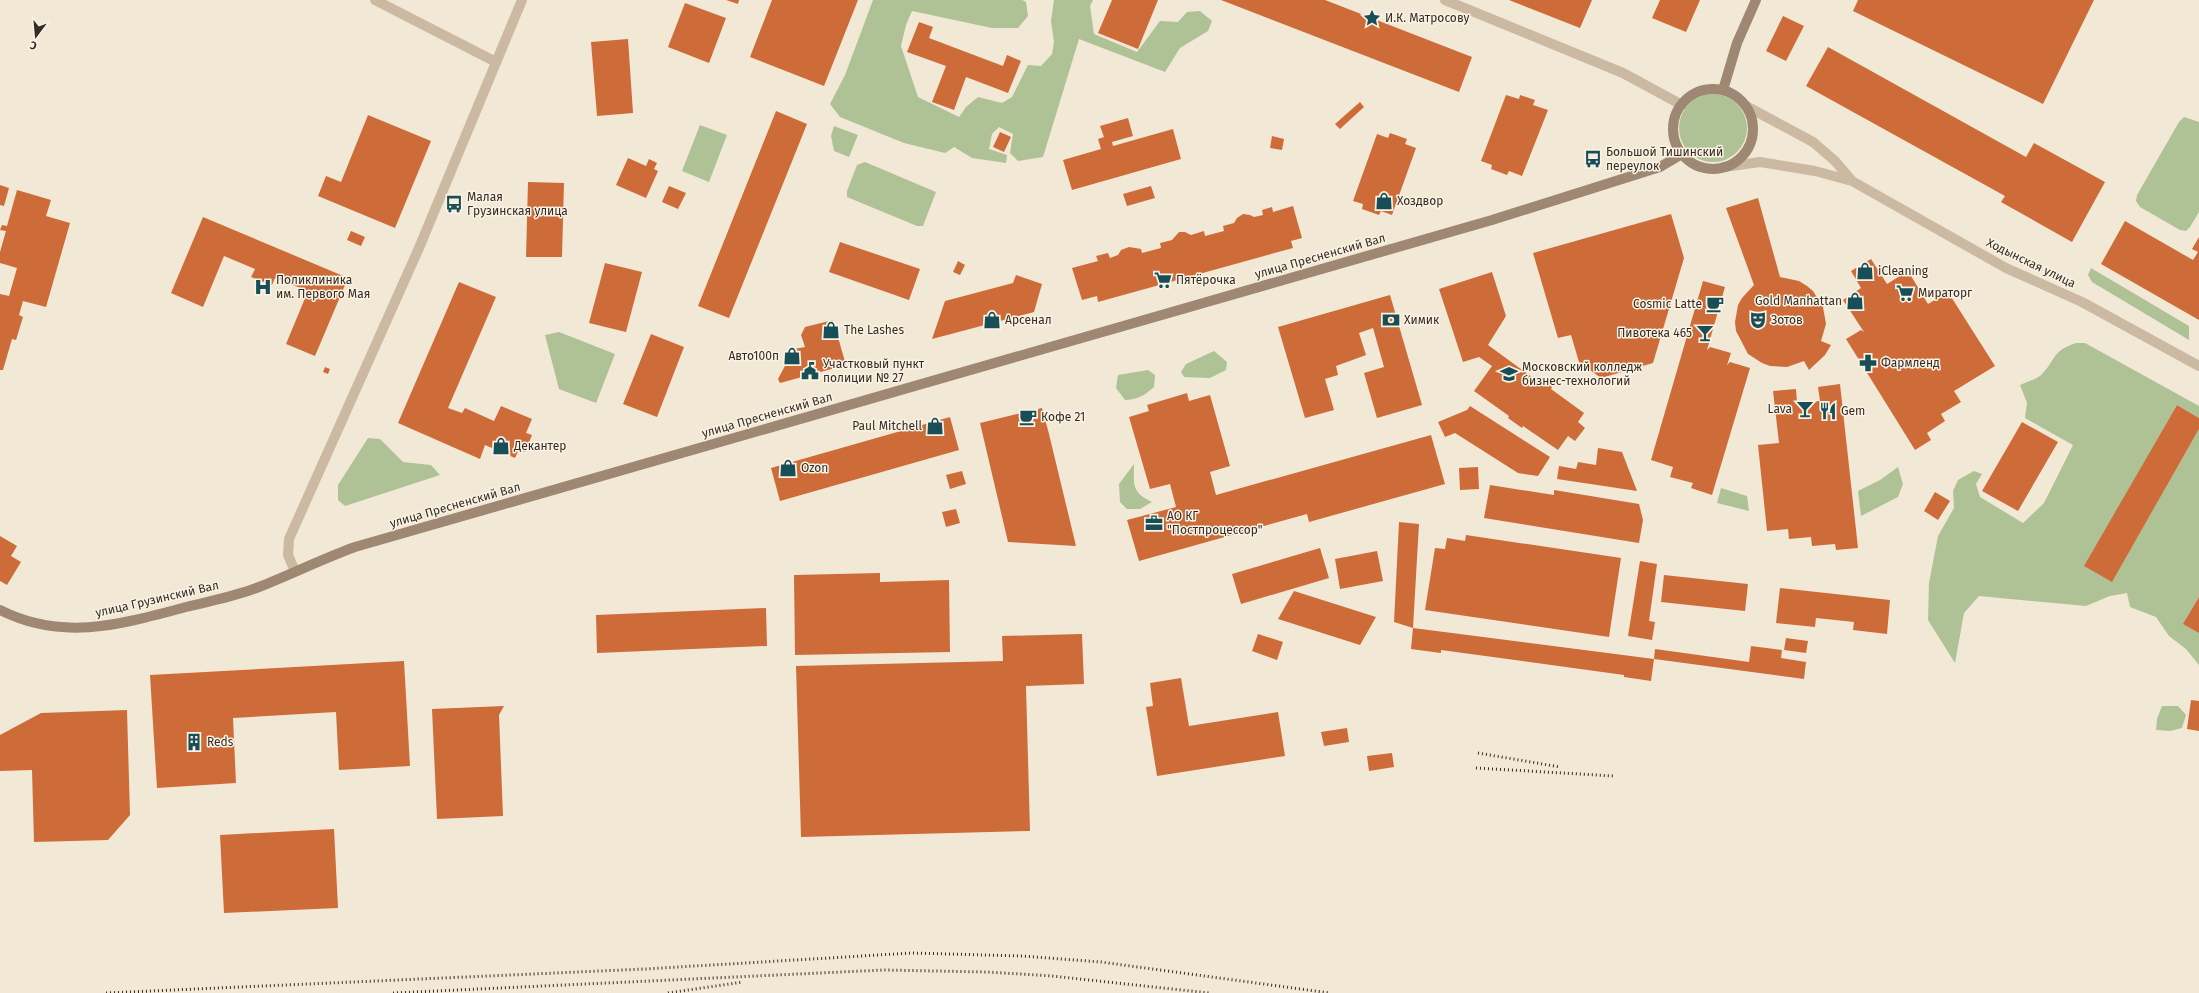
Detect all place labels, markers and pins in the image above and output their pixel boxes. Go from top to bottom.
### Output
place icon: И.К. Матросову [1362,8,1382,28]
place label: И.К. Матросову [1385,11,1469,25]
place label: Большой Тишинский переулок [1606,145,1723,173]
bus stop icon: Большой Тишинский переулок [1583,149,1603,169]
place label: Малая Грузинская улица [467,190,568,218]
shop icon: Хоздвор [1374,191,1394,211]
bus stop icon: Малая Грузинская улица [444,194,464,214]
place label: Хоздвор [1397,194,1443,208]
shop icon: iCleaning [1855,261,1875,281]
place label: iCleaning [1878,264,1929,278]
supermarket icon: Пятёрочка [1153,270,1173,290]
place label: Поликлиника им. Первого Мая [276,273,370,301]
place label: Пятёрочка [1176,273,1236,287]
hospital icon: Поликлиника им. Первого Мая [253,277,273,297]
supermarket icon: Мираторг [1895,283,1915,303]
place label: Мираторг [1918,286,1973,300]
shop icon: Gold Manhattan [1845,291,1865,311]
cafe icon: Cosmic Latte [1705,294,1725,314]
place label: Gold Manhattan [1755,294,1842,308]
place label: Cosmic Latte [1633,297,1702,311]
shop icon: Арсенал [982,310,1002,330]
bank icon: Химик [1381,310,1401,330]
theatre icon: Зотов [1748,310,1768,330]
place label: Арсенал [1005,313,1052,327]
place label: Химик [1404,313,1440,327]
place label: Зотов [1771,313,1803,327]
shop icon: The Lashes [821,320,841,340]
place label: The Lashes [844,323,904,337]
bar icon: Пивотека 465 [1695,323,1715,343]
place label: Пивотека 465 [1617,326,1692,340]
shop icon: Авто100п [782,346,802,366]
place label: Авто100п [728,349,779,363]
pharmacy icon: Фармленд [1858,353,1878,373]
place label: Фармленд [1881,356,1940,370]
place label: Участковый пункт полиции № 27 [823,357,925,385]
place label: Московский колледж бизнес-технологий [1522,360,1642,388]
public building icon: Участковый пункт полиции № 27 [800,361,820,381]
school or university icon: Московский колледж бизнес-технологий [1499,364,1519,384]
bar icon: Lava [1795,399,1815,419]
restaurant icon: Gem [1818,401,1838,421]
place label: Lava [1768,402,1792,416]
place label: Gem [1841,404,1865,418]
cafe icon: Кофе 21 [1018,407,1038,427]
place label: Кофе 21 [1041,410,1085,424]
shop icon: Paul Mitchell [925,416,945,436]
place label: Paul Mitchell [852,419,922,433]
shop icon: Декантер [491,436,511,456]
place label: Декантер [513,439,566,453]
shop icon: Ozon [778,458,798,478]
place label: Ozon [801,461,828,475]
place label: АО КГ "Постпроцессор" [1167,509,1263,537]
office icon: АО КГ "Постпроцессор" [1144,513,1164,533]
building icon: Reds [184,732,204,752]
place label: Reds [207,735,234,749]

